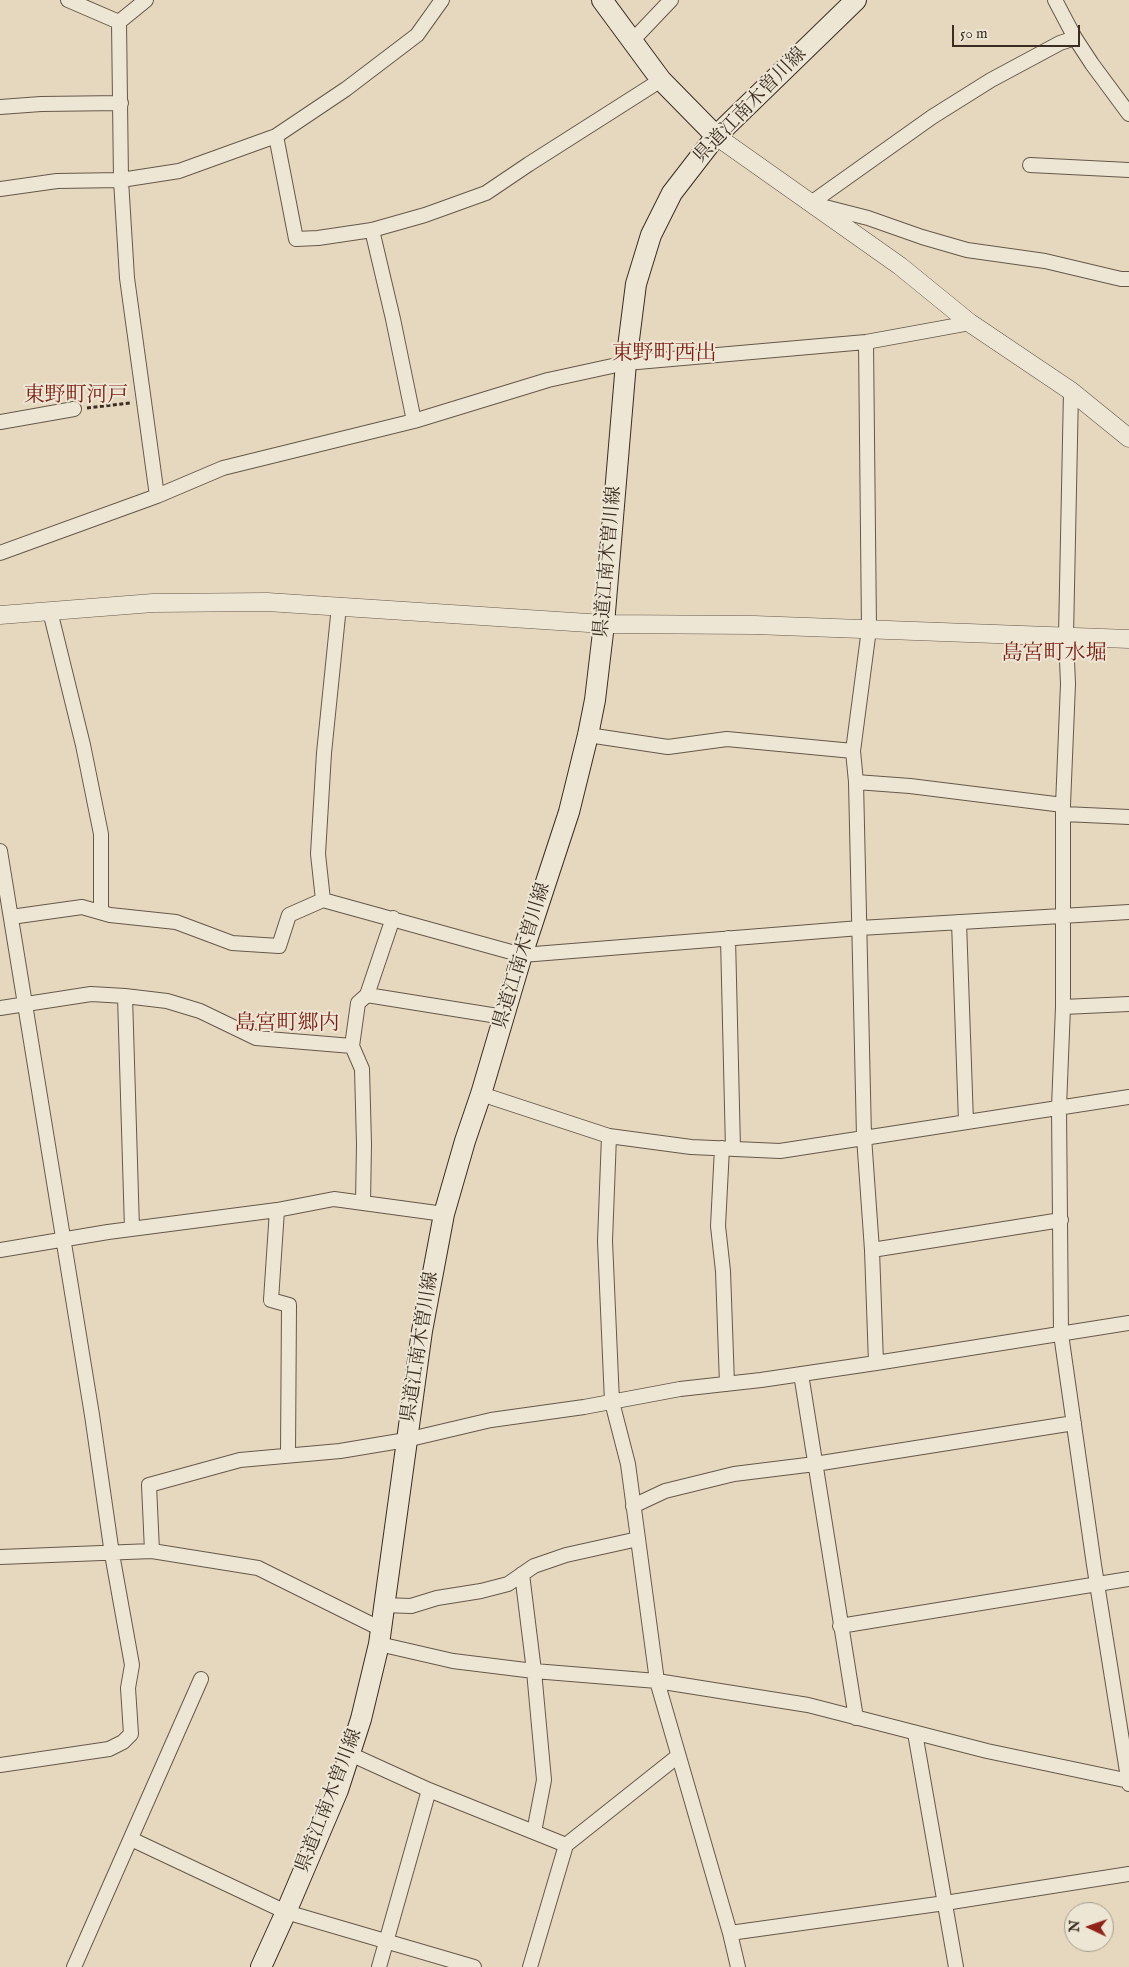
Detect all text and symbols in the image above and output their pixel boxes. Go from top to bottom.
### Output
scale bar [954,15,1082,47]
text: 50 m [960,24,988,43]
street label: 県道江南木曽川線 [690,43,812,169]
district label: 東野町西出 [612,342,716,368]
district label: 東野町河戸 [24,384,128,410]
street label: 県道江南木曽川線 [591,485,627,639]
district label: 島宮町水堀 [1002,642,1106,668]
street label: 県道江南木曽川線 [490,880,556,1032]
district label: 島宮町郷内 [235,1012,339,1038]
street label: 県道江南木曽川線 [398,1270,444,1424]
street label: 県道江南木曽川線 [292,1726,368,1876]
north arrow [1064,1902,1114,1952]
text: N [1066,1920,1084,1933]

